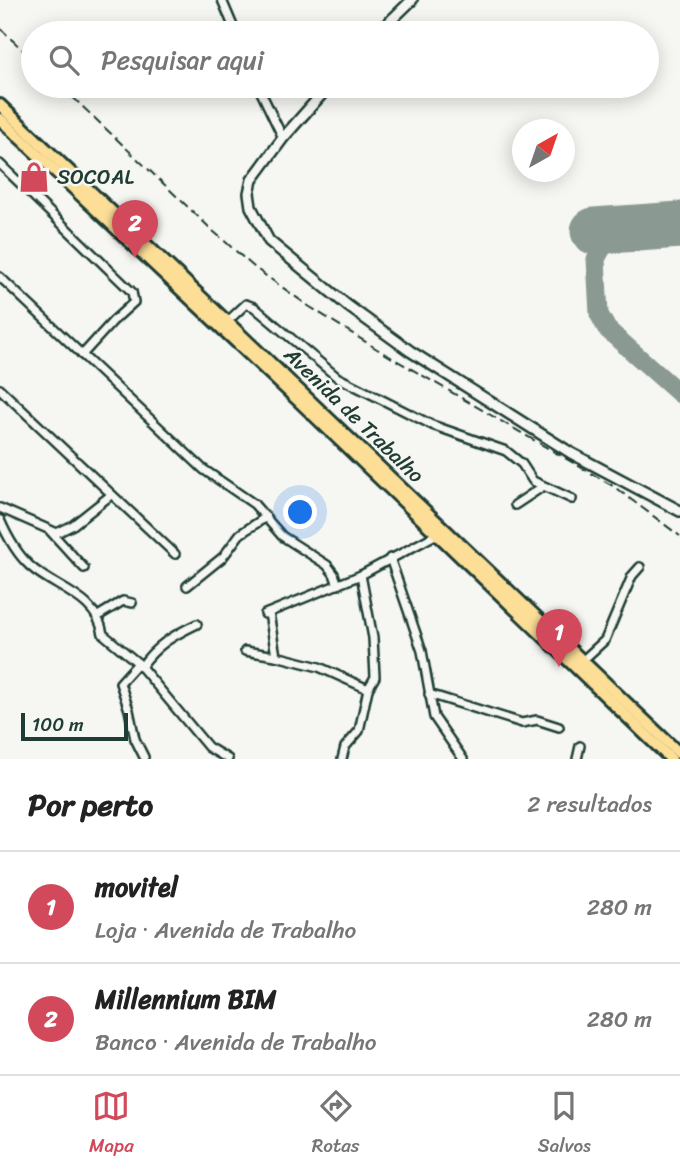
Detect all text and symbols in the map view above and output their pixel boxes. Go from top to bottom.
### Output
search box [21,21,659,98]
text: Pesquisar aqui [101,37,264,83]
icon: search [45,41,83,79]
north arrow [512,119,575,182]
place label: SOCOAL [57,158,134,196]
shop icon: SOCOAL [17,160,51,194]
pin: 2 [112,200,158,258]
street label: Avenida de Trabalho [274,337,434,493]
your location [283,495,317,529]
pin: 1 [536,609,582,667]
text: 100 m [32,708,84,741]
scale bar [21,710,128,742]
text: Por perto [28,778,153,832]
text: 2 resultados [527,784,652,825]
text: movitel [95,864,178,910]
text: 1 [46,887,56,928]
text: 280 m [587,887,652,928]
text: Loja · Avenida de Trabalho [95,910,356,951]
text: Millennium BIM [95,976,276,1022]
text: 2 [44,999,58,1040]
text: 280 m [587,999,652,1040]
text: Banco · Avenida de Trabalho [95,1022,376,1063]
tab: Mapa [89,1087,134,1162]
tab: Rotas [312,1087,360,1162]
tab: Salvos [538,1087,591,1162]

